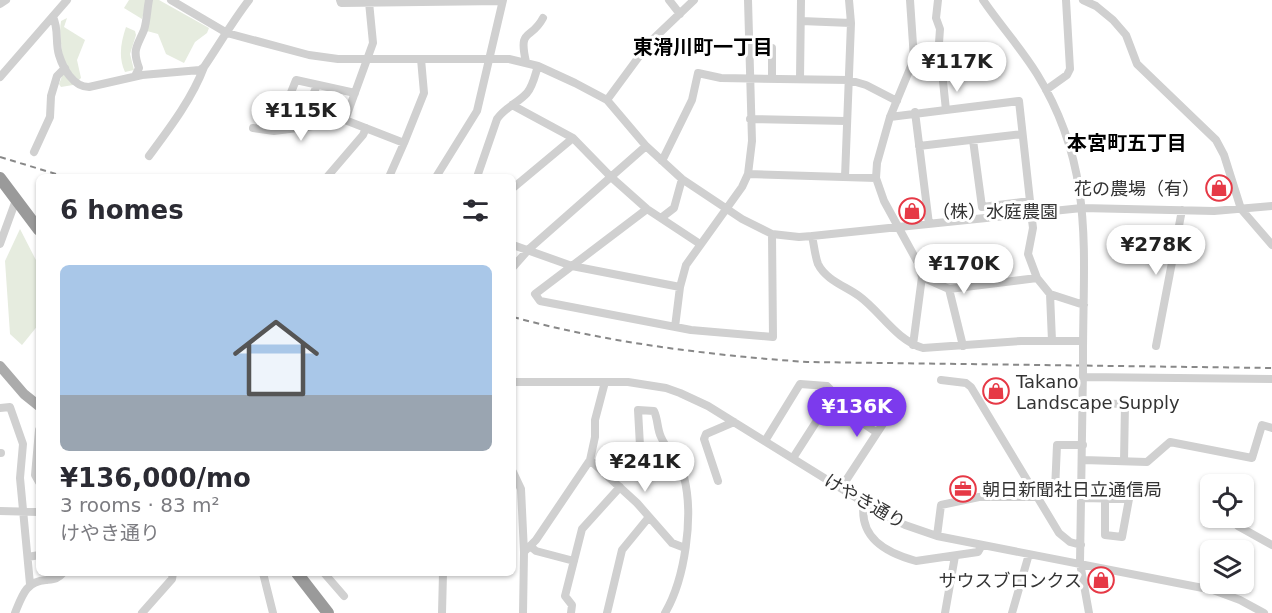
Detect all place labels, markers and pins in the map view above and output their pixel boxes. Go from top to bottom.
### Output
pin: ¥117K [915,42,999,93]
pin: ¥115K [259,91,343,142]
shop icon: 花の農場（有） [1204,173,1234,203]
place label: 花の農場（有） [1074,178,1200,199]
shop icon: （株）水庭農園 [897,196,927,226]
place label: （株）水庭農園 [932,201,1058,222]
pin: ¥278K [1114,225,1198,276]
pin: ¥170K [922,244,1006,295]
place label: Takano Landscape Supply [1015,371,1180,413]
shop icon: Takano Landscape Supply [981,376,1011,406]
pin: ¥136K [815,387,899,438]
pin: ¥241K [603,442,687,493]
office icon: 朝日新聞社日立通信局 [948,474,978,504]
place label: 朝日新聞社日立通信局 [982,479,1162,500]
shop icon: サウスブロンクス [1086,565,1116,595]
place label: サウスブロンクス [939,570,1082,591]

